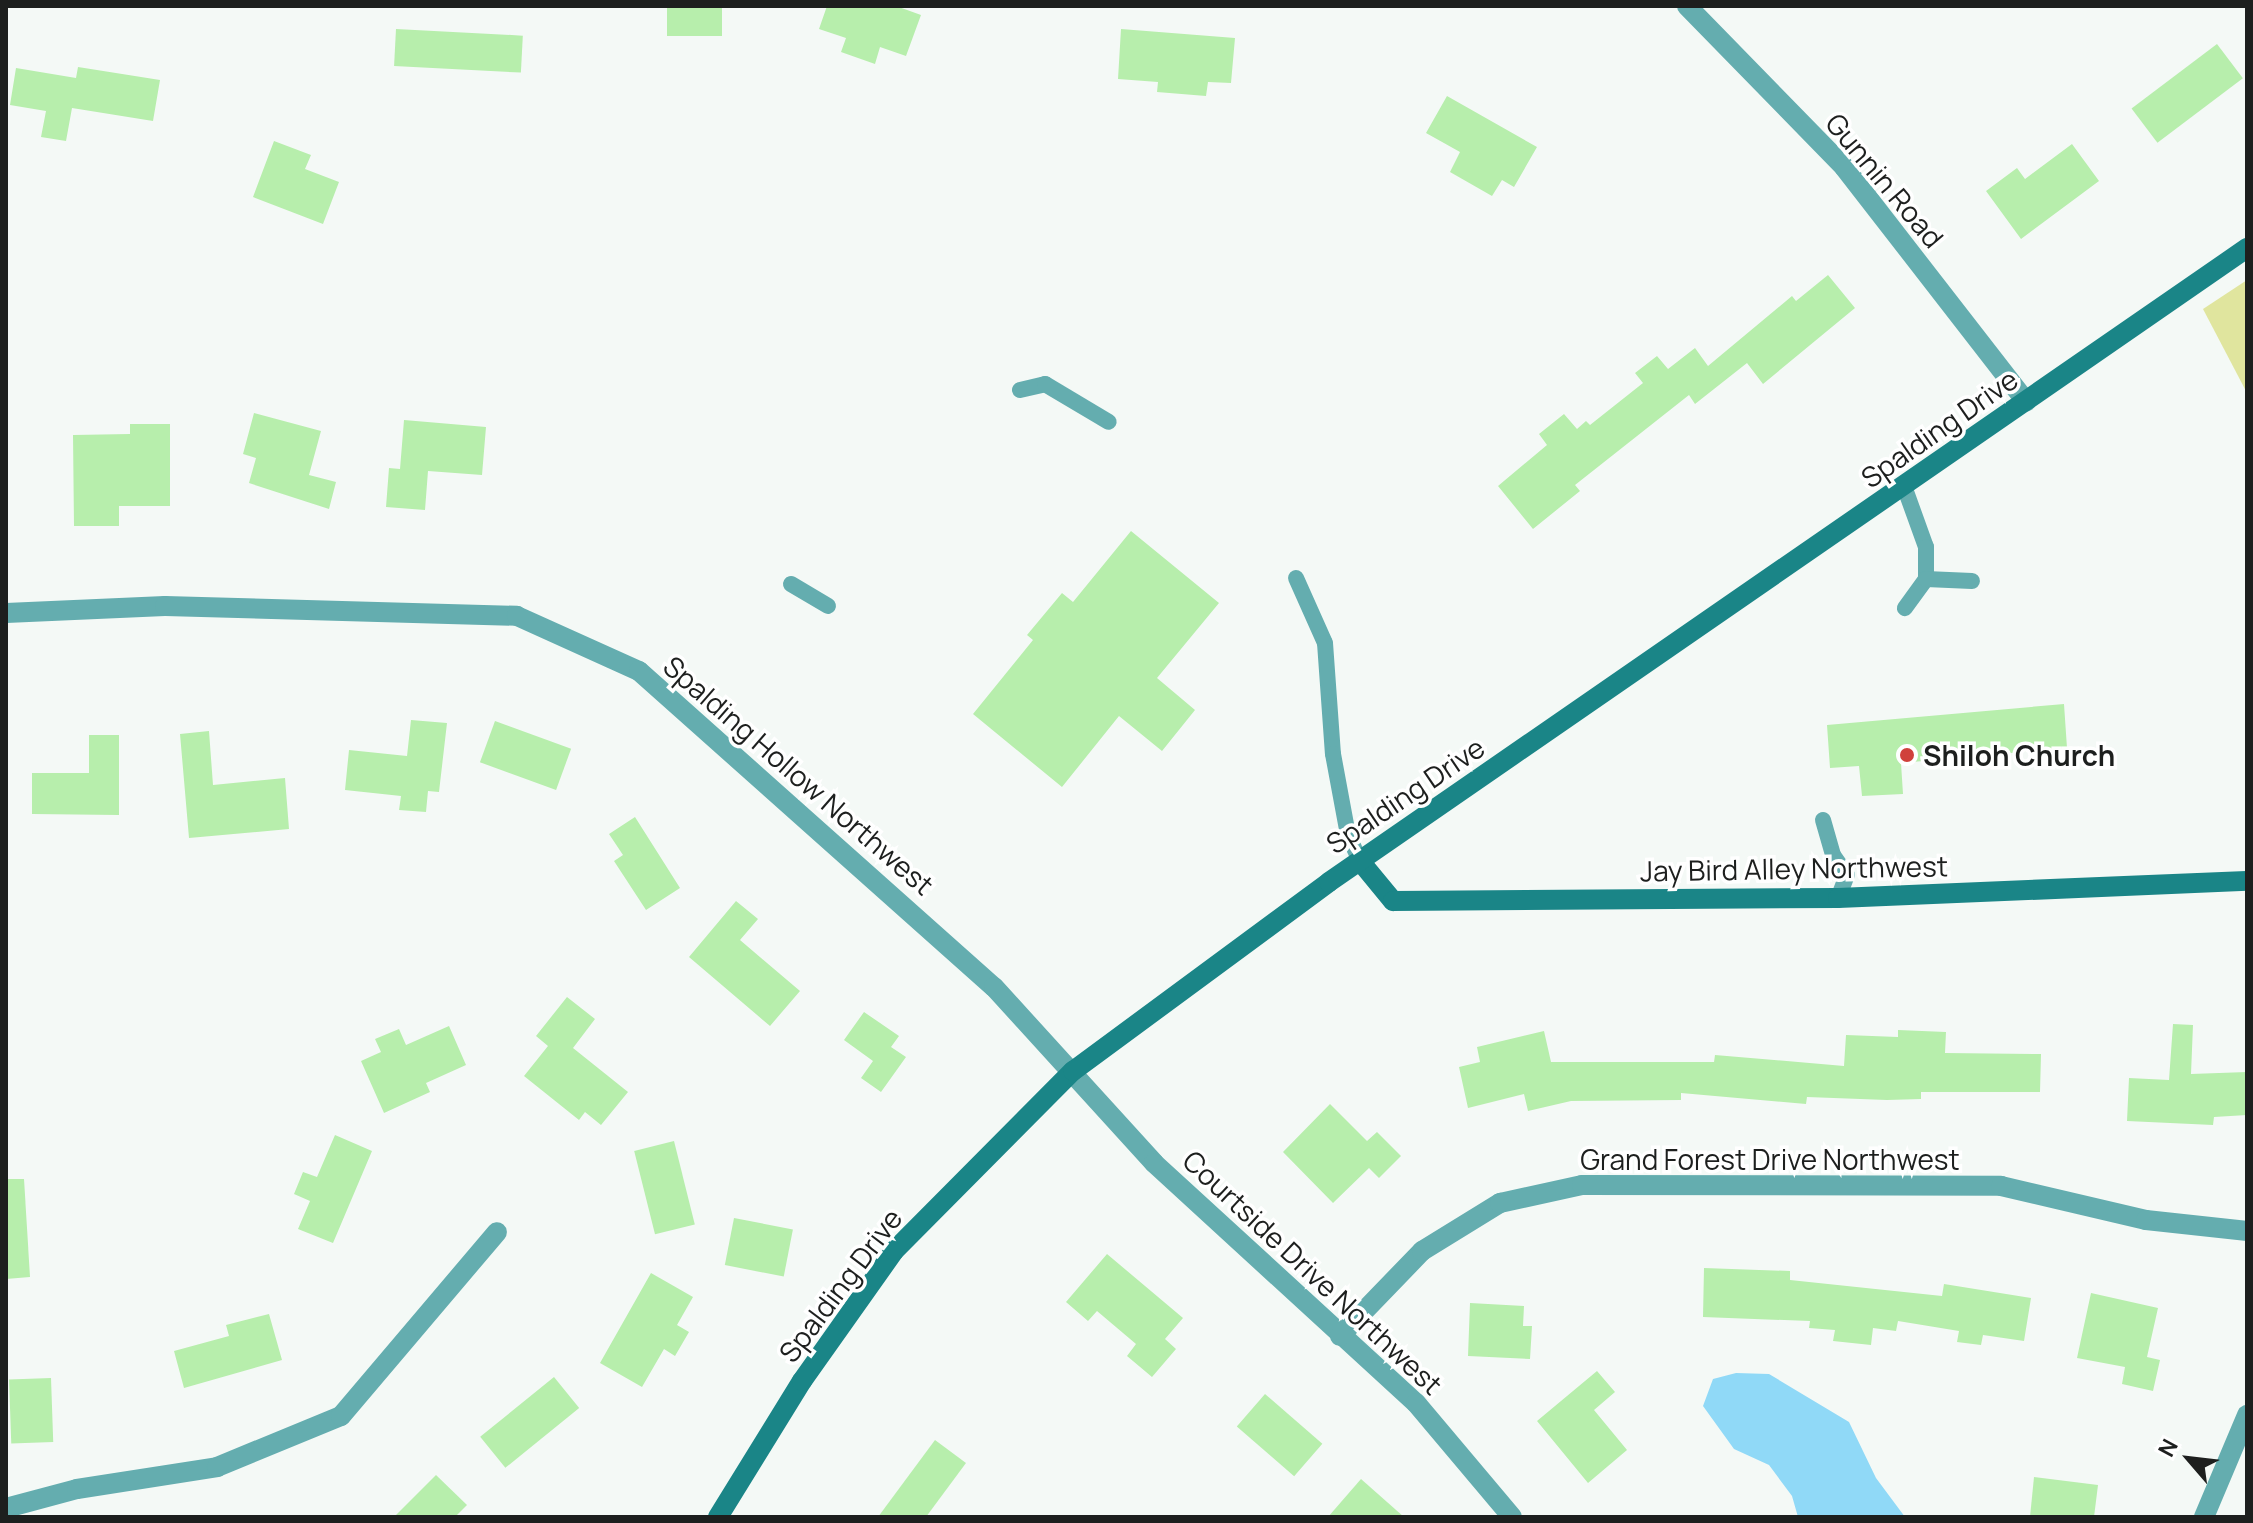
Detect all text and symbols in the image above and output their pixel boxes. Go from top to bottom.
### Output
street label: Gunnin Road [1819,106,1951,254]
street label: Spalding Drive [1854,362,2024,494]
street label: Spalding Hollow Northwest [657,649,941,901]
street label: Spalding Drive [1320,730,1490,860]
place label: Shiloh Church [1923,738,2115,772]
marker: Shiloh Church [1898,746,1916,764]
street label: Jay Bird Alley Northwest [1640,849,1948,887]
street label: Grand Forest Drive Northwest [1580,1142,1960,1176]
street label: Courtside Drive Northwest [1176,1143,1450,1401]
street label: Spalding Drive [771,1202,909,1368]
north arrow [2149,1419,2229,1499]
text: N [2151,1434,2185,1462]

